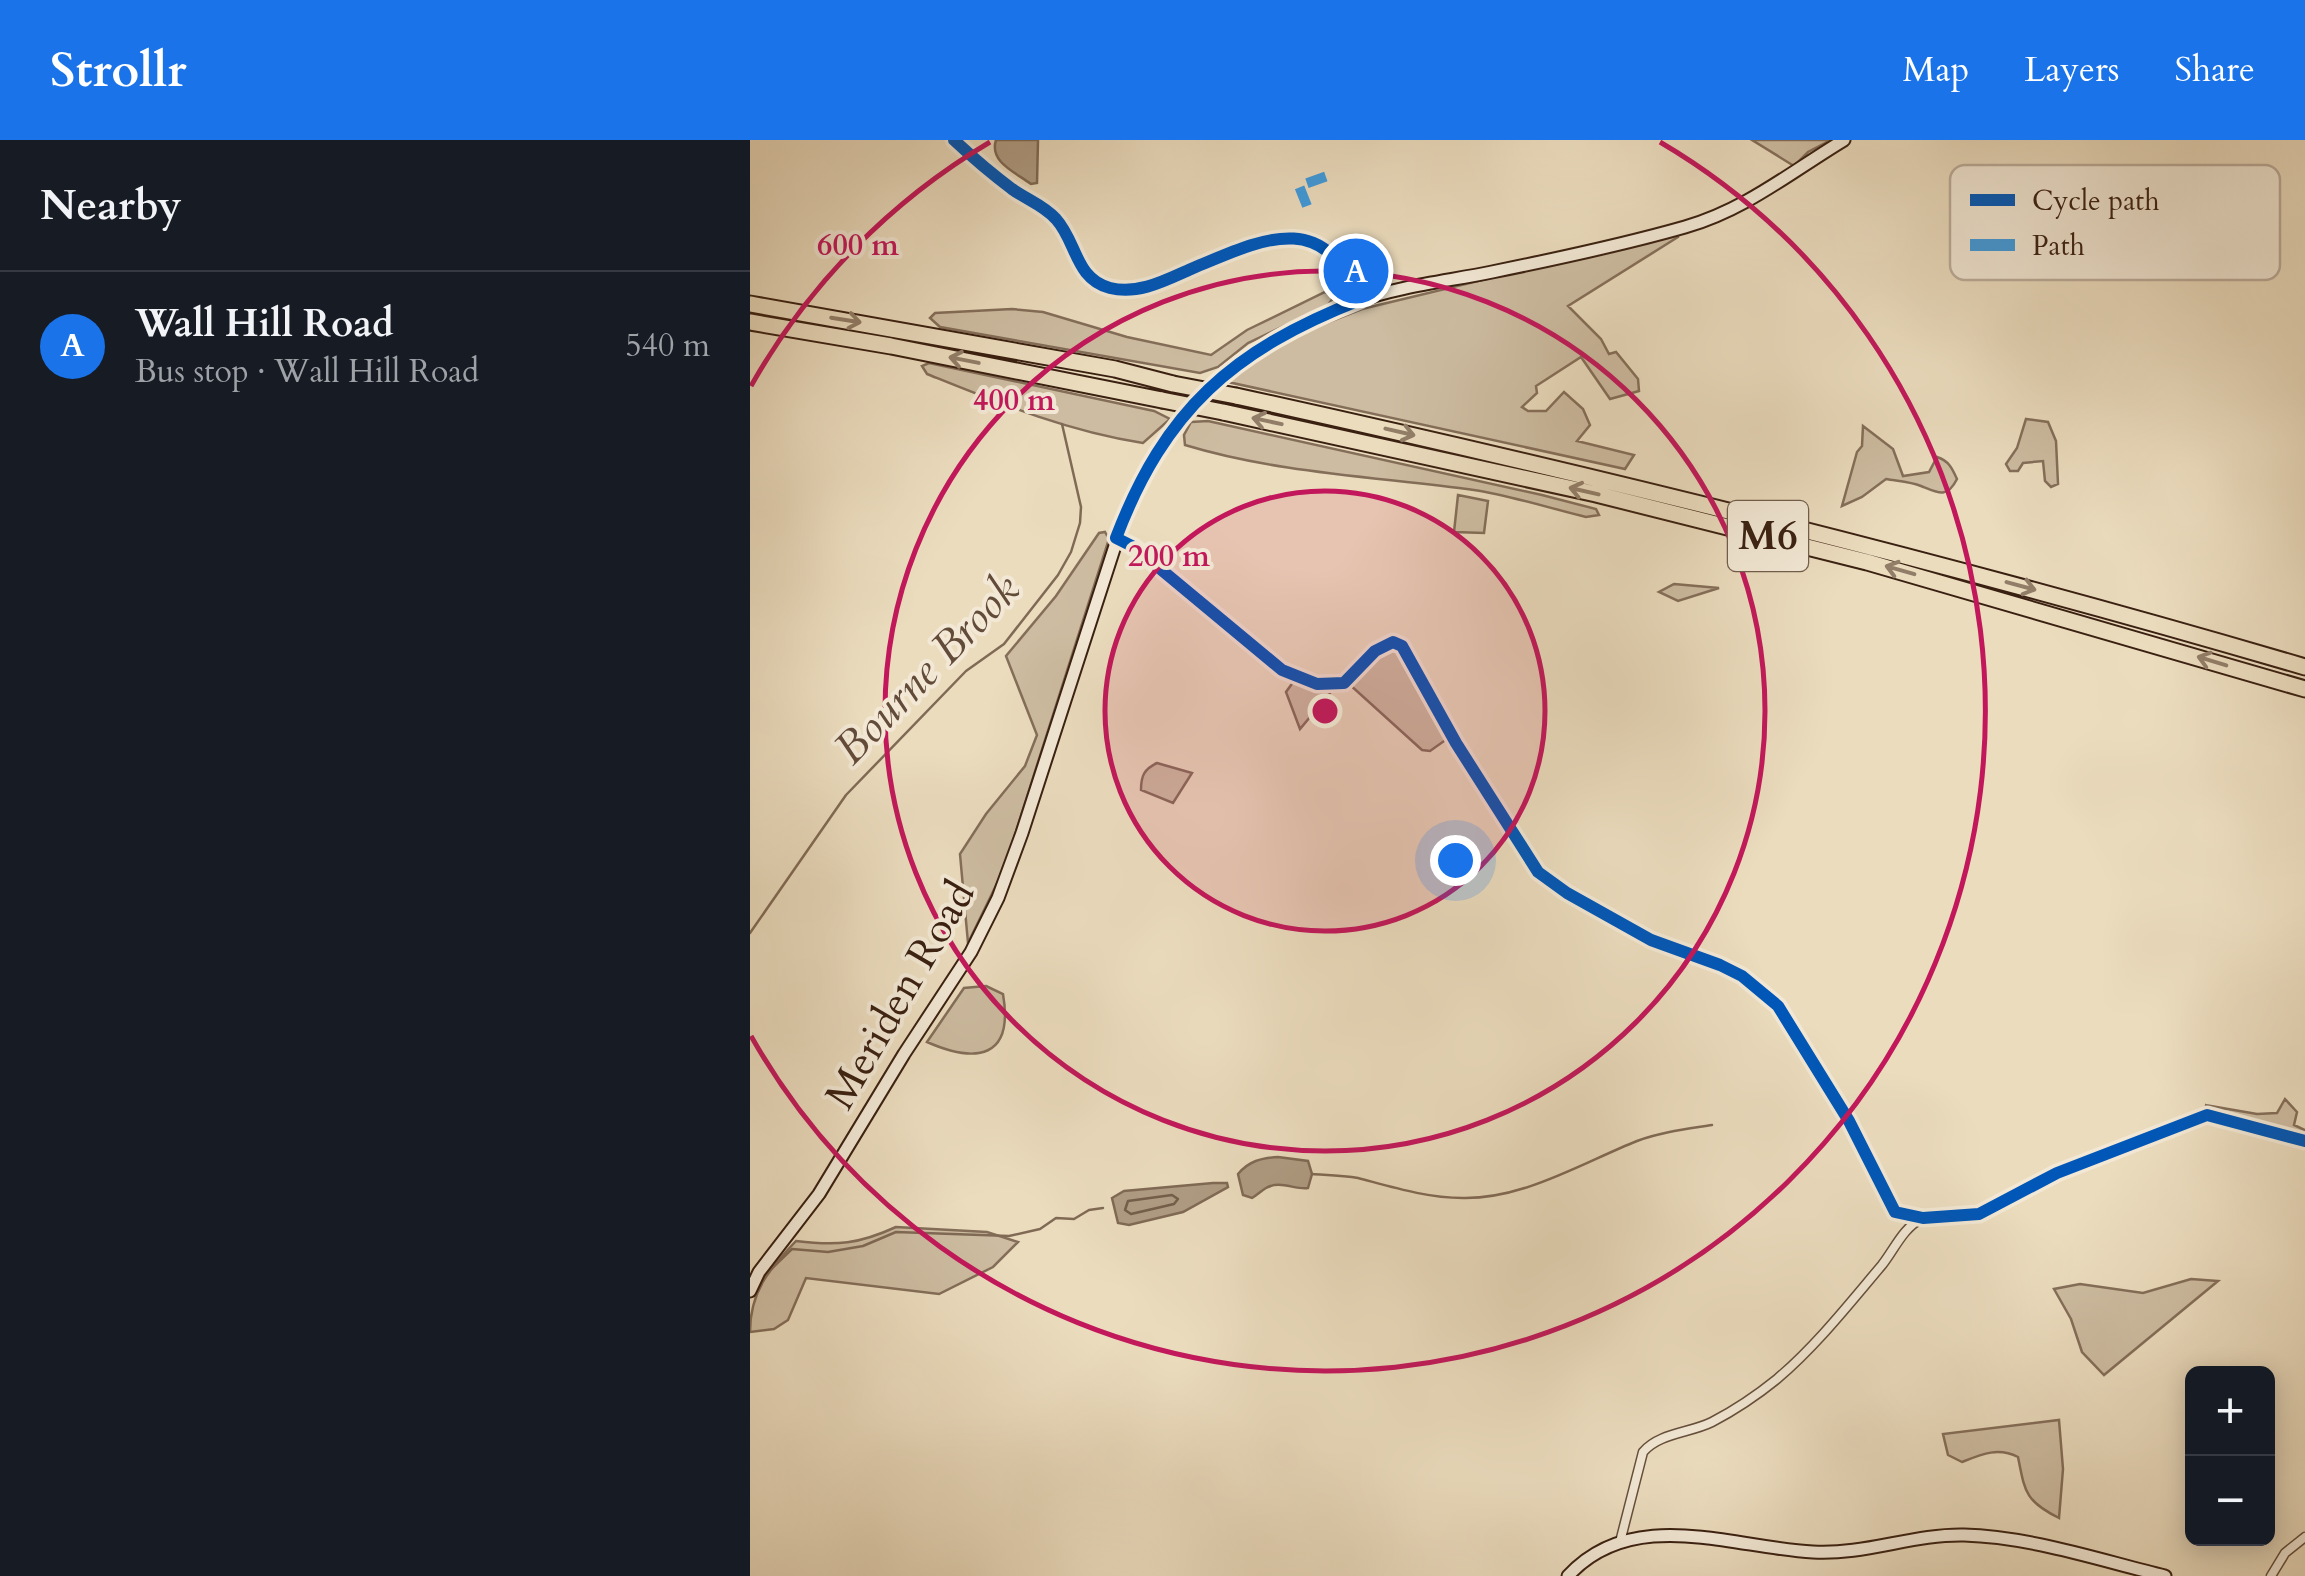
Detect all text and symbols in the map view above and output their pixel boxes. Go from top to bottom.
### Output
text: Strollr [50,38,187,103]
text: Map [1903,46,1969,94]
text: Layers [2024,46,2119,94]
text: Share [2174,46,2255,94]
legend [1950,165,2280,280]
text: Nearby [40,177,182,234]
text: Cycle path [2032,182,2160,220]
text: 600 m [817,225,899,266]
text: Path [2032,227,2085,265]
pin: A [1324,234,1388,308]
text: Wall Hill Road [135,298,394,350]
one-way arrow [829,312,862,330]
text: A [60,324,85,368]
text: 540 m [625,324,710,368]
text: Bus stop · Wall Hill Road [135,350,479,394]
one-way arrow [948,350,980,369]
text: 400 m [973,380,1055,421]
one-way arrow [1252,411,1284,430]
one-way arrow [1383,424,1415,442]
one-way arrow [1569,481,1601,499]
road number: M6 [1728,501,1808,571]
text: 200 m [1128,536,1210,577]
water label: Bourne Brook [820,560,1034,778]
one-way arrow [1884,560,1916,579]
one-way arrow [2005,577,2036,596]
one-way arrow [2196,651,2228,669]
centre of rings [1307,693,1343,729]
your location [1430,835,1481,886]
street label: Meriden Road [812,870,988,1120]
map controls [2185,1366,2275,1546]
button: + [2185,1366,2275,1456]
button: − [2185,1456,2275,1546]

